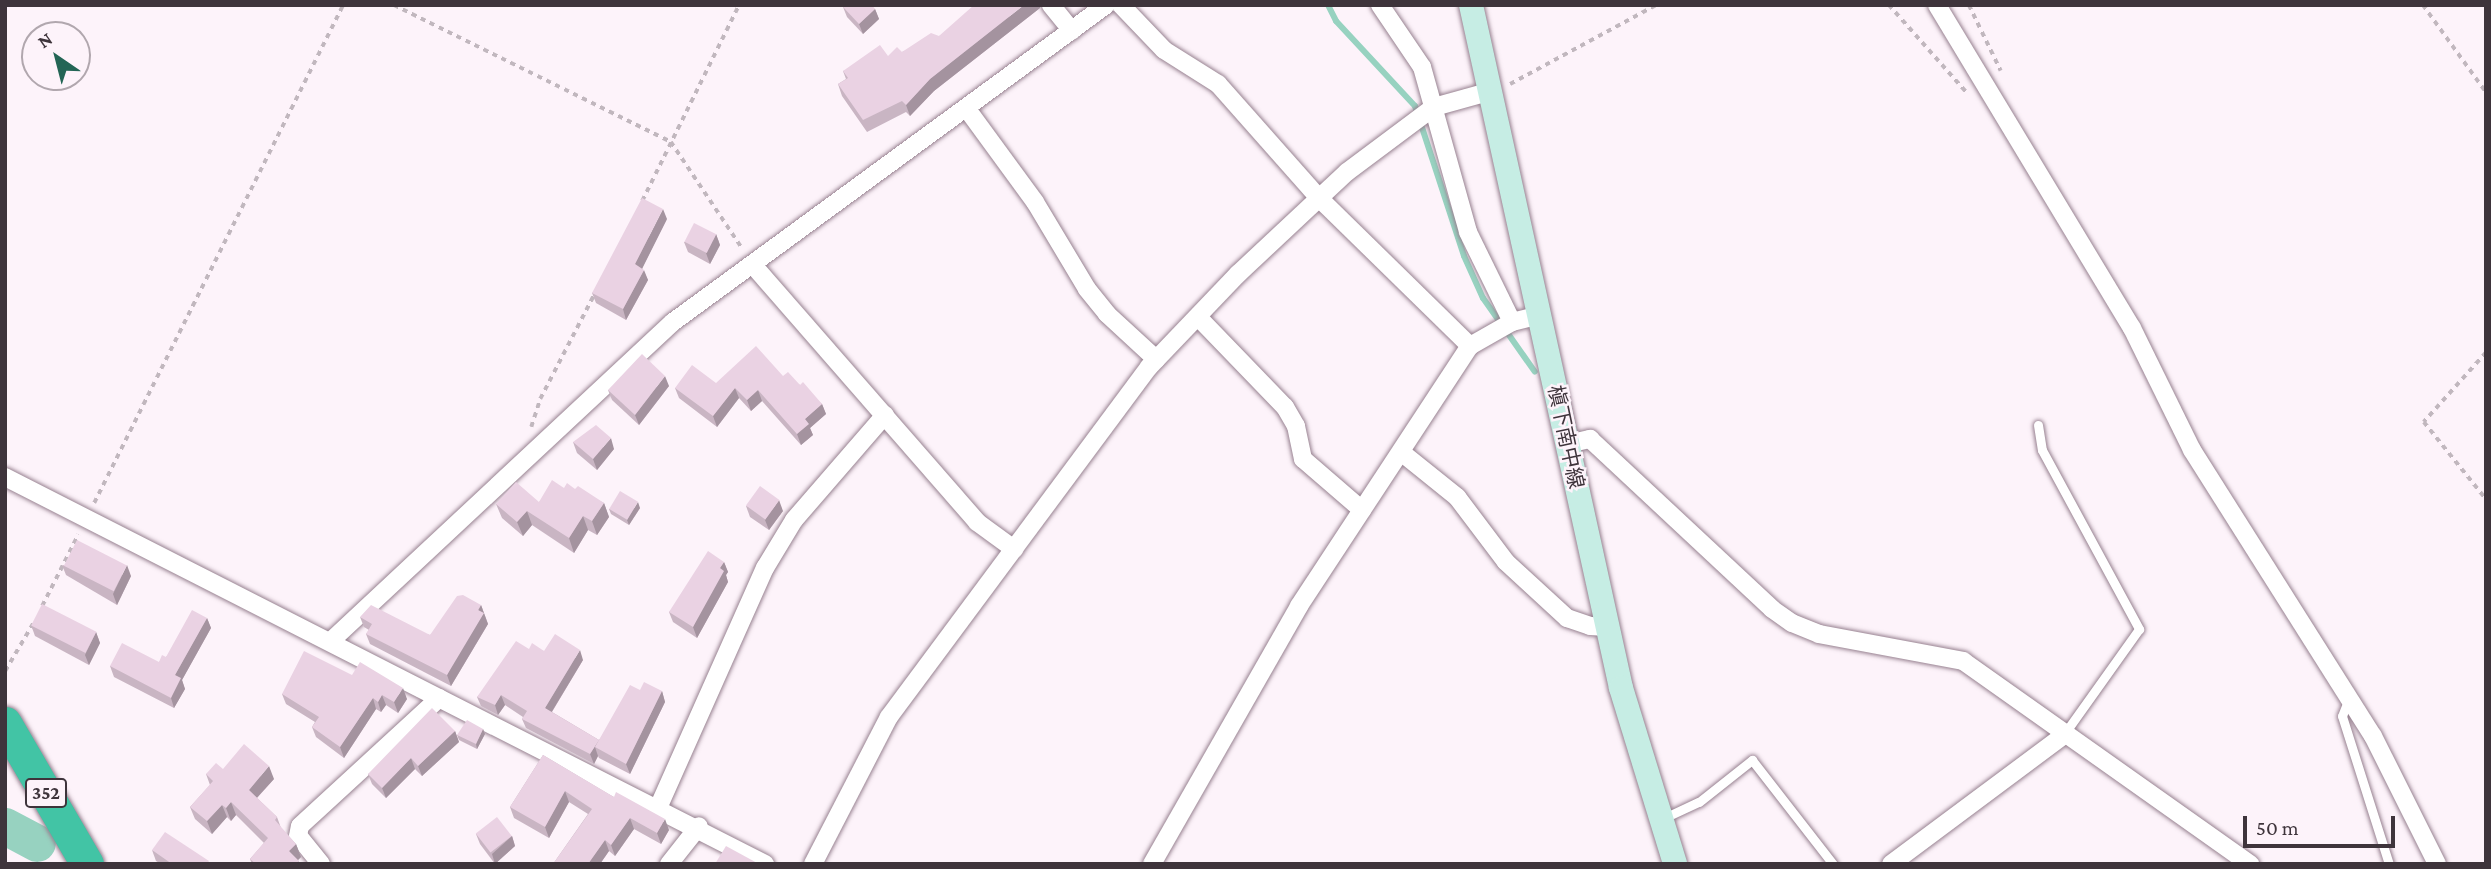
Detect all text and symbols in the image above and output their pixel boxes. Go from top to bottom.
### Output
north arrow [21,21,91,91]
text: N [33,28,56,52]
street label: 槇下南中線 [1543,383,1589,491]
road number: 352 [25,778,67,808]
scale bar [2246,802,2398,846]
text: 50 m [2256,816,2299,840]

